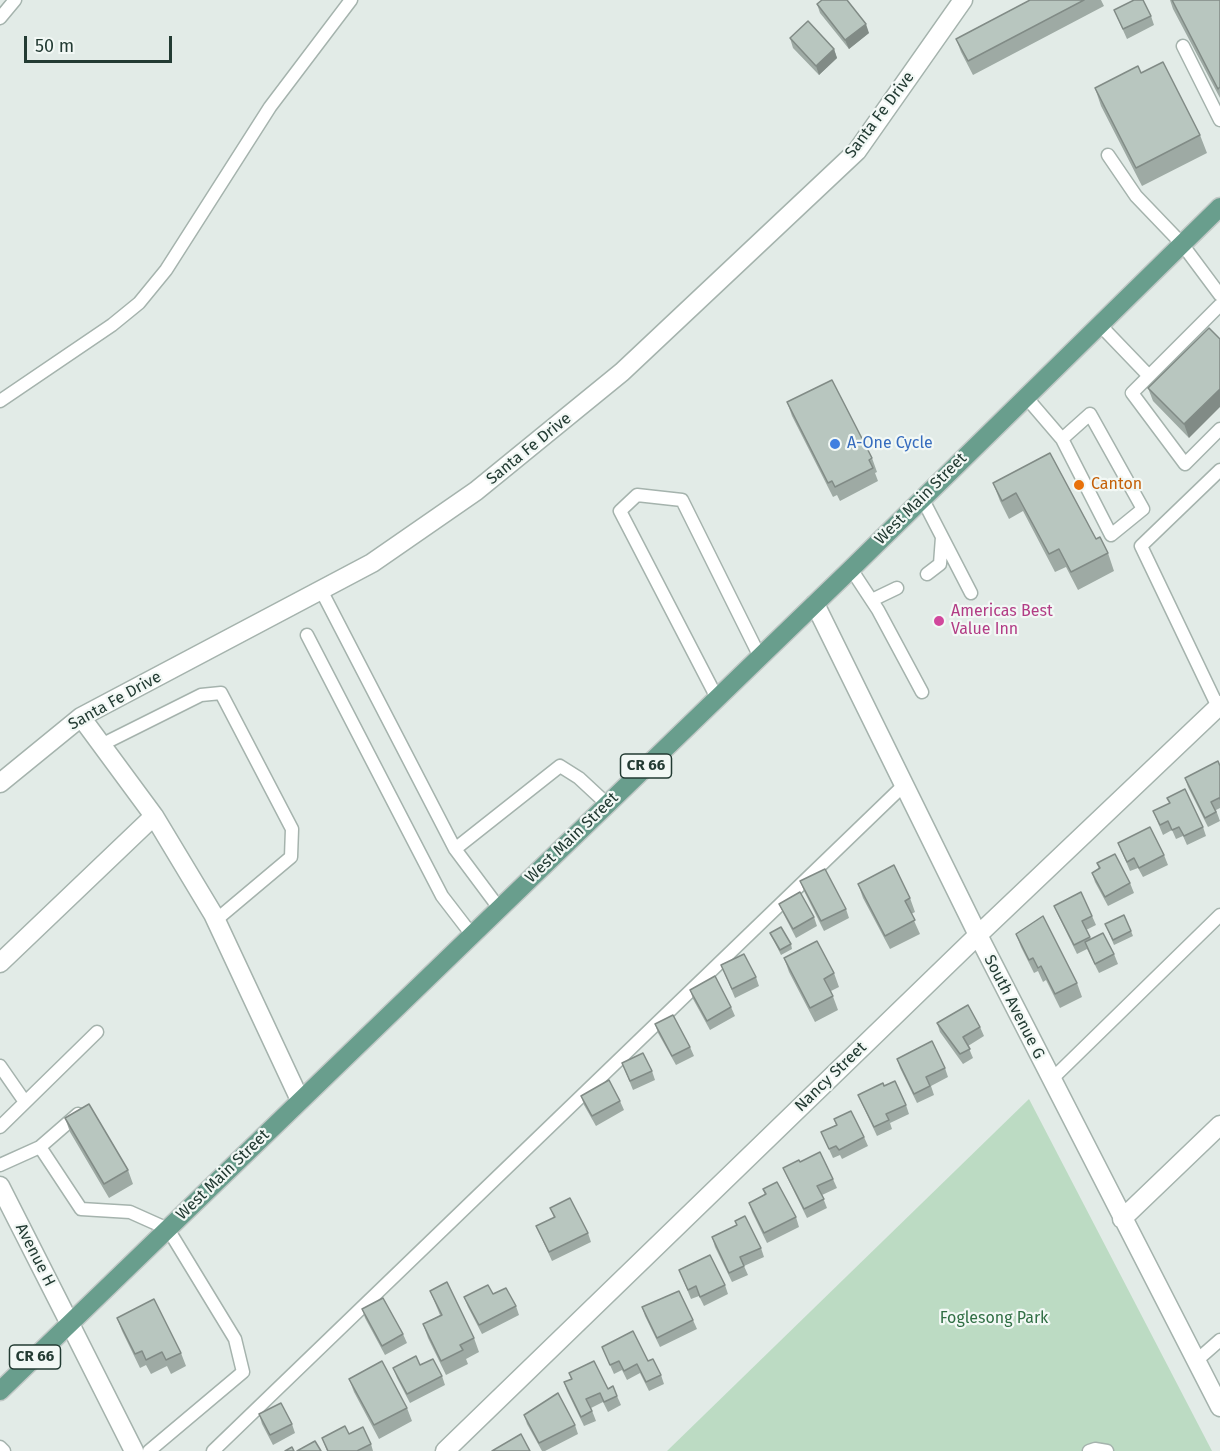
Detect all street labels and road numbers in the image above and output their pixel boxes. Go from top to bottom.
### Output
street label: Santa Fe Drive [841,68,919,162]
street label: Santa Fe Drive [483,409,575,489]
street label: West Main Street [871,449,971,549]
street label: Santa Fe Drive [65,668,165,734]
road number: CR 66 [620,754,672,778]
street label: West Main Street [521,789,623,887]
street label: South Avenue G [980,952,1048,1062]
street label: Nancy Street [791,1038,871,1116]
street label: West Main Street [172,1126,274,1224]
street label: Avenue H [11,1220,59,1290]
road number: CR 66 [9,1345,60,1369]

